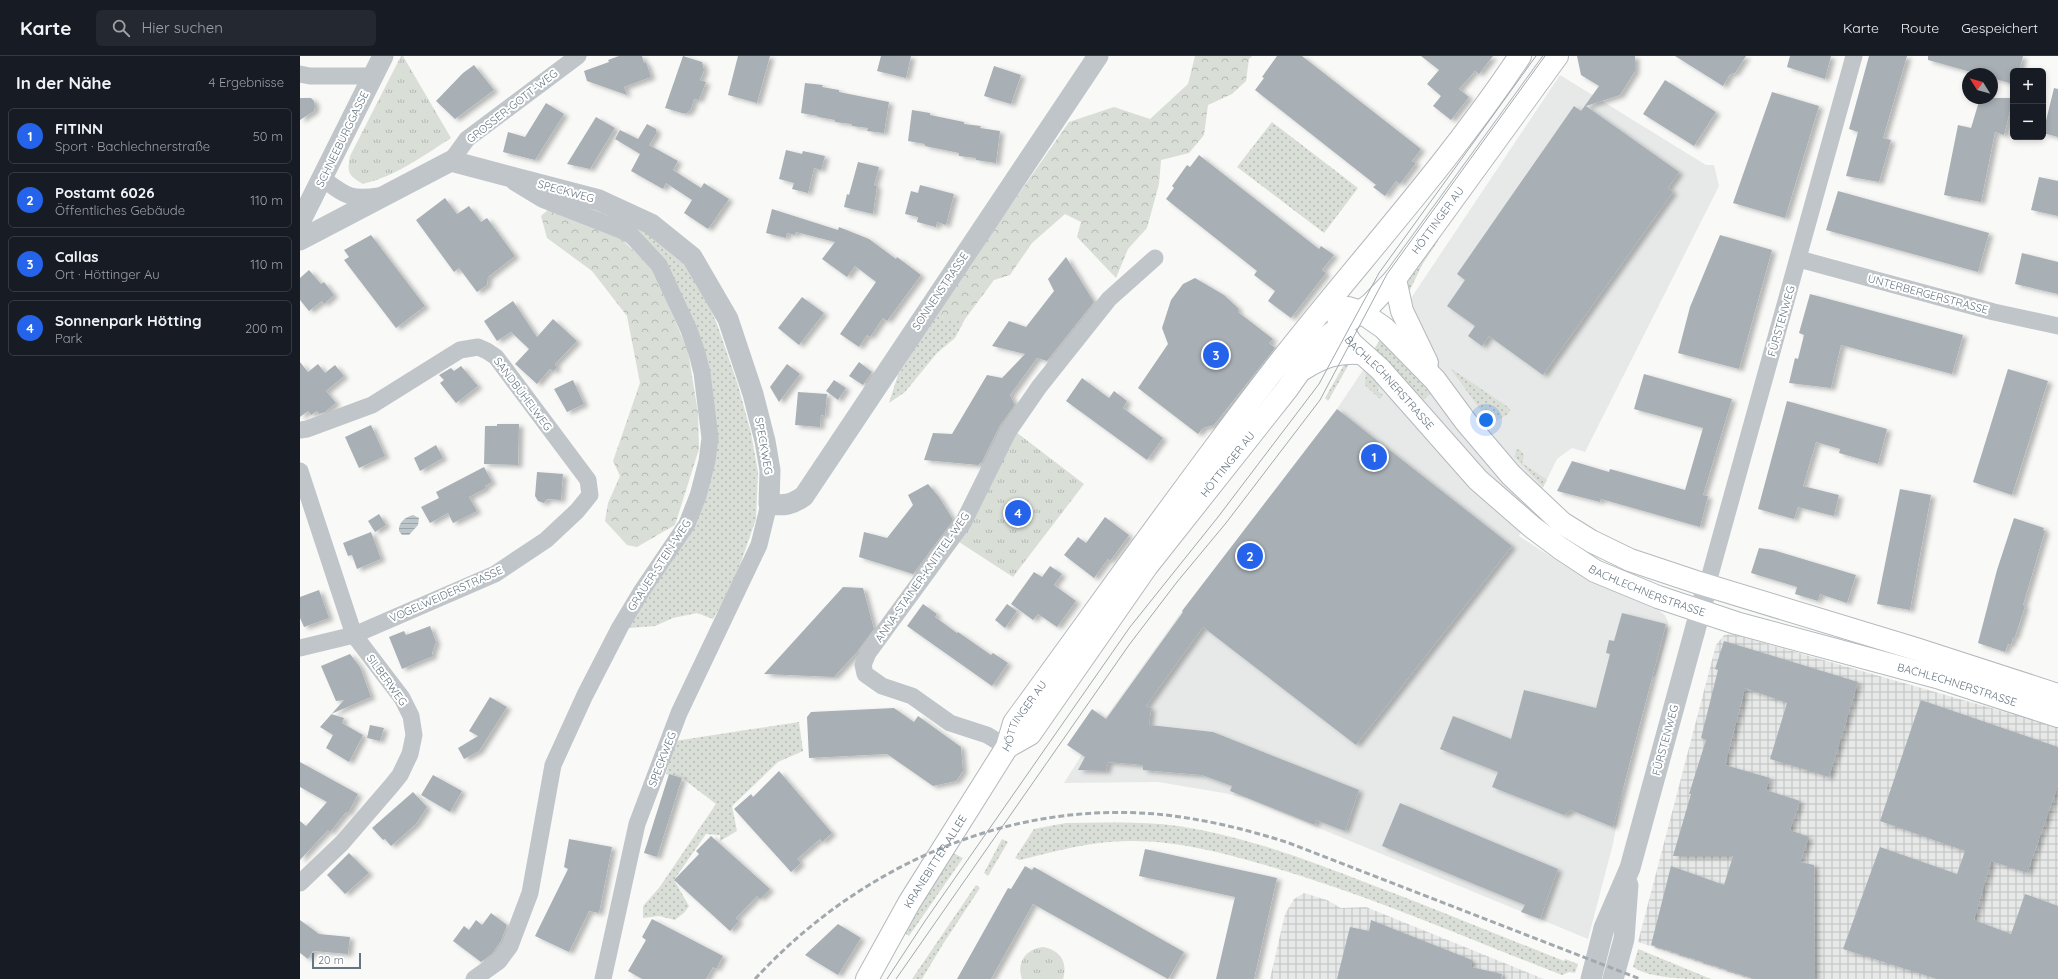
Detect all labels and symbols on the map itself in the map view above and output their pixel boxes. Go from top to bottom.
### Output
street label: GROSSER-GOTT-WEG [464,66,560,146]
north arrow [1962,68,1998,104]
street label: SCHNEEBURGGASSE [313,89,371,189]
street label: SPECKWEG [536,177,596,205]
street label: HÖTTINGER AU [1408,184,1467,257]
street label: SONNENSTRASSE [909,249,971,333]
street label: UNTERBERGERSTRASSE [1866,271,1990,317]
street label: FÜRSTENWEG [1764,284,1798,358]
street label: BACHLECHNERSTRASSE [1342,333,1437,432]
pin: 3 [1203,340,1229,370]
street label: SANDBÜHELWEG [491,354,555,434]
your location [1476,410,1496,430]
street label: SPECKWEG [752,416,776,476]
street label: HÖTTINGER AU [1197,428,1258,500]
pin: 1 [1361,442,1387,472]
pin: 4 [1005,498,1031,528]
street label: ANNA-STAINER-KNITTEL-WEG [872,509,972,645]
street label: GRAUER-STEIN-WEG [624,517,694,613]
pin: 2 [1237,541,1263,571]
street label: BACHLECHNERSTRASSE [1586,562,1707,619]
street label: VOGELWEIDERSTRASSE [387,563,505,625]
street label: SILBERWEG [364,652,410,708]
street label: BACHLECHNERSTRASSE [1896,660,2019,709]
street label: HÖTTINGER AU [999,678,1050,754]
street label: FÜRSTENWEG [1649,703,1681,777]
street label: SPECKWEG [645,729,679,789]
street label: KRANEBITTER ALLEE [901,812,970,911]
scale bar [312,951,361,970]

